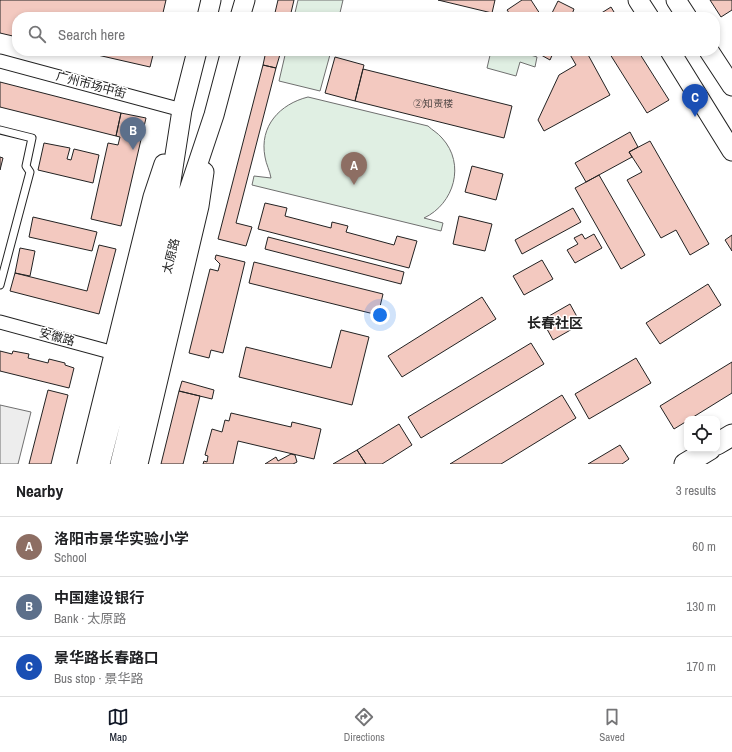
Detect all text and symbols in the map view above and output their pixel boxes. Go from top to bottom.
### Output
search box [12,12,720,56]
icon: search [26,23,48,45]
text: Search here [58,24,125,45]
street label: 广州市场中街 [54,68,128,102]
pin: C [682,84,708,117]
house number: ②知责楼 [413,97,453,110]
pin: B [120,117,146,150]
pin: A [341,152,367,185]
street label: 太原路 [159,237,183,275]
your location [370,305,390,325]
district label: 长春社区 [527,314,583,332]
street label: 安徽路 [38,325,76,349]
map controls [684,416,720,452]
button: locate [684,416,720,452]
text: Nearby [16,479,63,502]
text: 3 results [676,482,716,499]
text: 洛阳市景华实验小学 [54,528,189,549]
text: A [25,538,33,555]
text: 60 m [692,538,716,555]
text: School [54,549,87,566]
text: 中国建设银行 [54,587,144,608]
text: B [25,598,33,615]
text: 130 m [686,598,716,615]
text: Bank · 太原路 [54,610,126,627]
text: 景华路长春路口 [54,647,159,668]
text: C [25,658,33,675]
text: 170 m [686,658,716,675]
text: Bus stop · 景华路 [54,670,143,687]
tab: Map [107,706,129,744]
tab: Directions [344,706,385,744]
tab: Saved [599,706,625,744]

